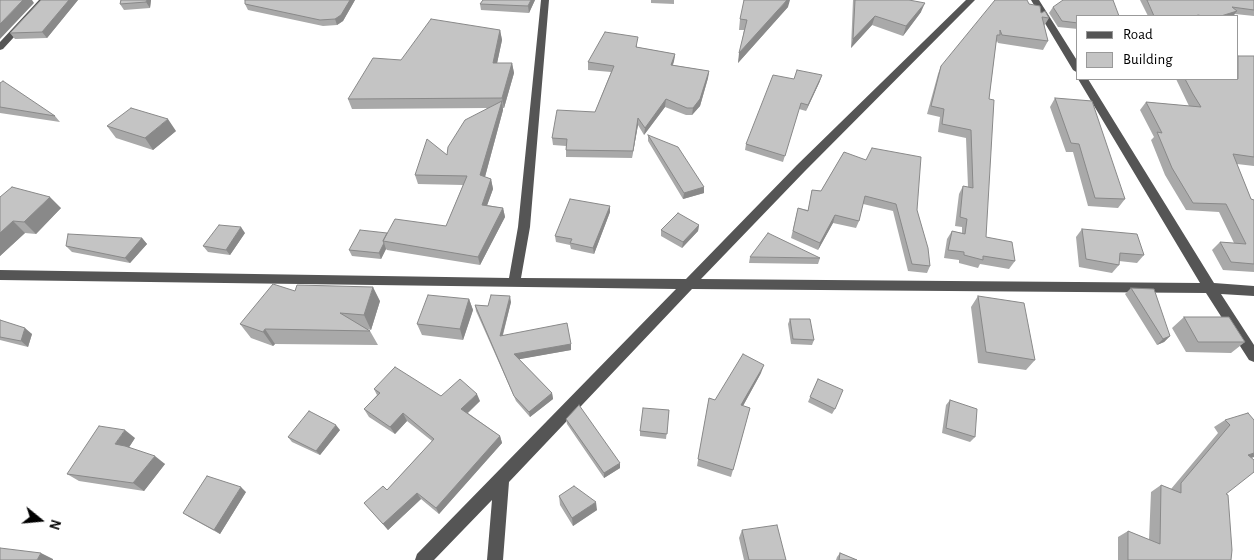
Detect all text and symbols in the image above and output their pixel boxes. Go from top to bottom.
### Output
legend [1076,15,1239,80]
text: Road [1123,27,1153,42]
text: Building [1123,52,1173,67]
north arrow [15,495,65,545]
text: N [46,518,62,531]

